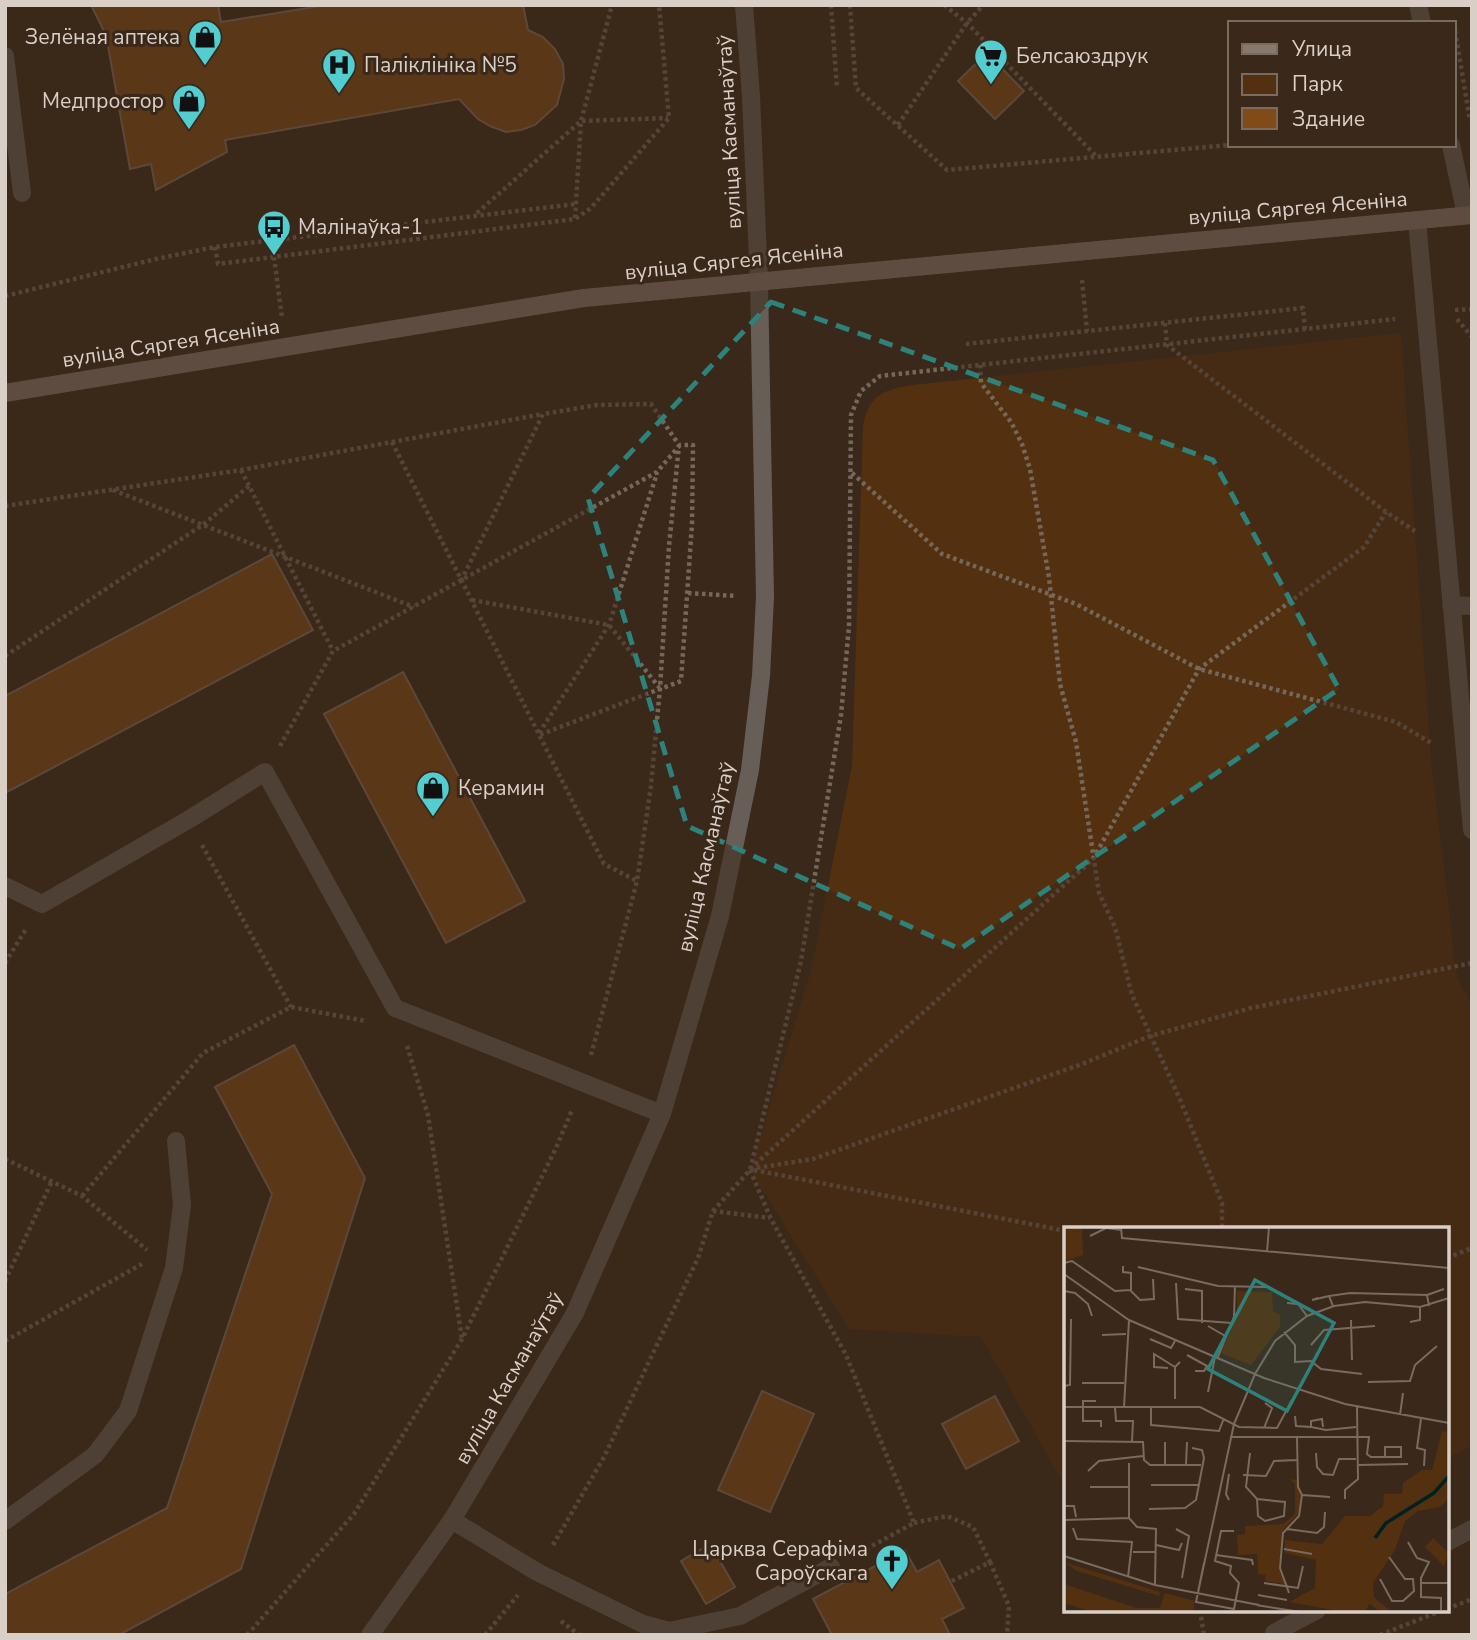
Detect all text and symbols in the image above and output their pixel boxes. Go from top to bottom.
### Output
shop icon: Зелёная аптека [186,18,224,67]
legend [1228,21,1456,147]
place label: Зелёная аптека [25,23,180,51]
street label: вуліца Касманаўтаў [710,34,748,230]
text: Улица [1291,35,1352,63]
supermarket icon: Белсаюздрук [972,37,1010,86]
place label: Белсаюздрук [1016,42,1149,70]
hospital icon: Паліклініка №5 [320,46,358,95]
place label: Паліклініка №5 [364,51,517,79]
text: Парк [1292,70,1344,98]
shop icon: Медпростор [170,82,208,131]
place label: Медпростор [42,87,164,115]
text: Здание [1292,105,1365,133]
street label: вуліца Сяргея Ясеніна [1187,184,1409,232]
bus stop icon: Малінаўка-1 [255,208,293,257]
place label: Малінаўка-1 [298,213,423,241]
street label: вуліца Сяргея Ясеніна [623,236,845,286]
street label: вуліца Сяргея Ясеніна [60,312,282,374]
street label: вуліца Касманаўтаў [670,759,742,955]
shop icon: Керамин [414,769,452,818]
place label: Керамин [458,774,545,802]
inset map [1064,1227,1449,1612]
street label: вуліца Касманаўтаў [448,1287,570,1469]
place label: Царква Серафіма Сароўскага [692,1535,868,1587]
church icon: Царква Серафіма Сароўскага [873,1542,911,1591]

